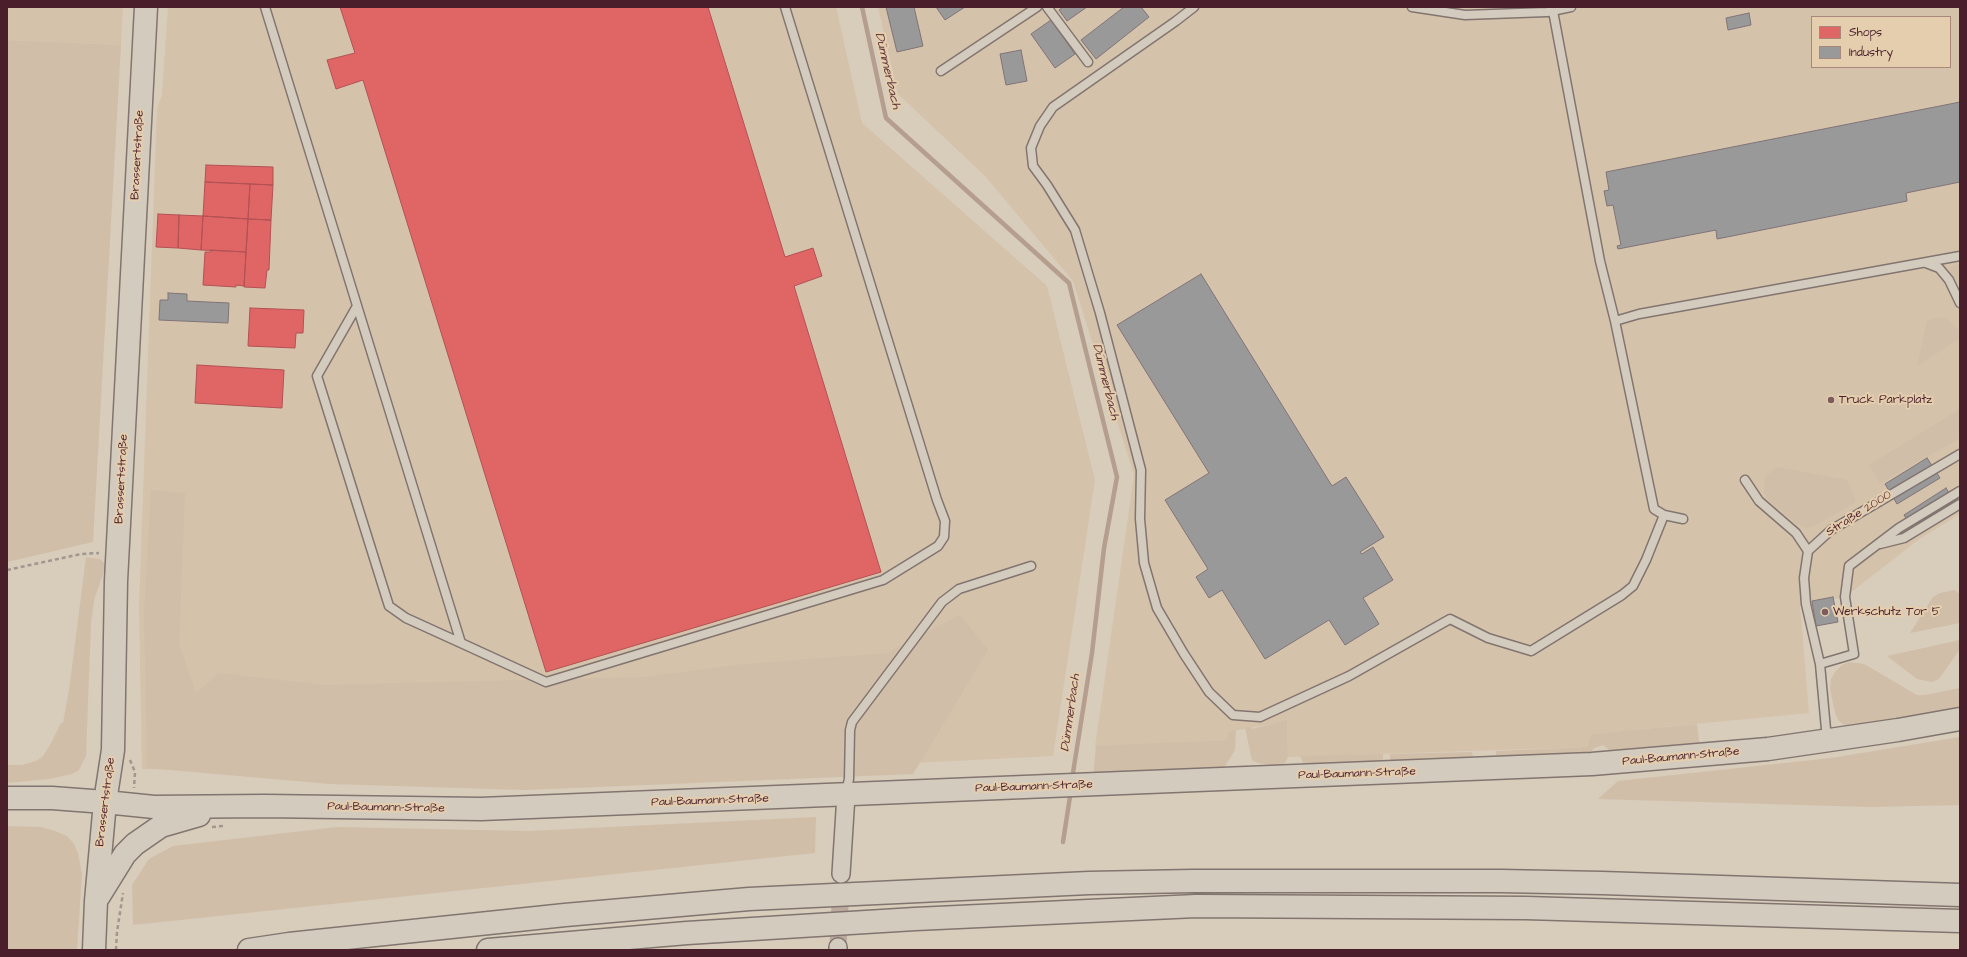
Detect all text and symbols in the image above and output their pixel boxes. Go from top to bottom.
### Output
legend [1811,16,1951,68]
text: Shops [1849,24,1882,41]
water label: Dümmerbach [871,31,903,111]
text: Industry [1849,44,1893,61]
street label: Brassertstraße [128,110,148,200]
water label: Dümmerbach [1088,342,1122,422]
place label: Truck Parkplatz [1839,393,1932,407]
marker: Truck Parkplatz [1826,395,1836,405]
street label: Brassertstraße [112,434,132,524]
street label: Straße 2000 [1824,488,1894,540]
place label: Werkschutz Tor 5 [1833,605,1940,619]
marker: Werkschutz Tor 5 [1820,607,1830,617]
water label: Dümmerbach [1058,673,1084,753]
street label: Paul-Baumann-Straße [1622,745,1740,769]
street label: Brassertstraße [93,757,119,847]
street label: Paul-Baumann-Straße [1298,765,1416,783]
street label: Paul-Baumann-Straße [975,778,1093,796]
street label: Paul-Baumann-Straße [651,792,769,810]
street label: Paul-Baumann-Straße [327,800,445,816]

